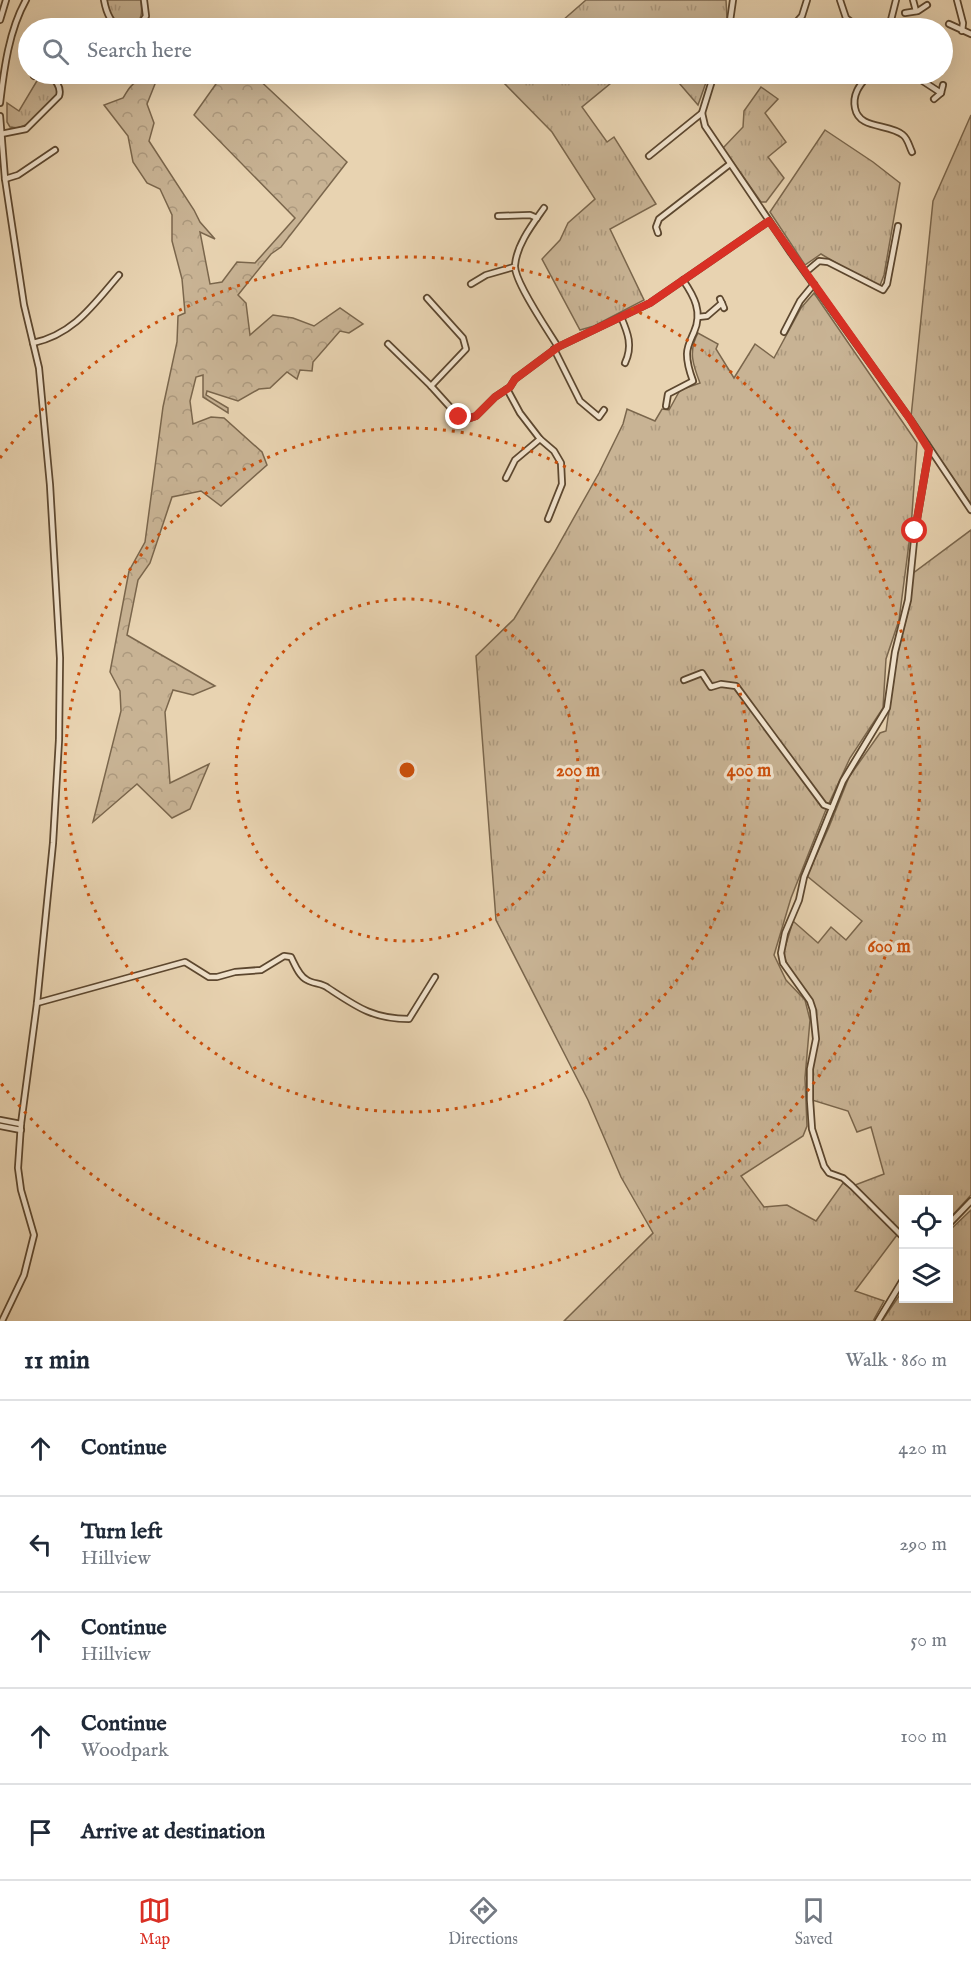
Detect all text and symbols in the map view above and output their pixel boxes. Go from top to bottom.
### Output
search box [18,18,953,84]
icon: search [39,35,72,68]
text: Search here [87,37,192,65]
route end [445,403,471,429]
route start [901,517,927,543]
centre of rings [397,760,417,780]
text: 200 m [556,760,600,783]
text: 400 m [727,760,771,783]
text: 600 m [867,936,911,959]
map controls [899,1195,953,1303]
button: locate [899,1195,953,1249]
button: layers [899,1249,953,1303]
text: 11 min [24,1344,90,1377]
text: Walk · 860 m [845,1348,947,1373]
icon: ahead [24,1432,57,1465]
text: Continue [81,1434,167,1462]
text: 420 m [898,1436,947,1461]
text: Turn left [81,1518,163,1546]
icon: left [24,1528,57,1561]
text: 290 m [899,1532,947,1557]
text: Hillview [81,1546,151,1571]
text: Continue [81,1614,167,1642]
icon: ahead [24,1624,57,1657]
text: 50 m [910,1628,947,1653]
text: Hillview [81,1642,151,1667]
text: Continue [81,1710,167,1738]
icon: ahead [24,1720,57,1753]
text: 100 m [900,1724,947,1749]
text: Woodpark [81,1738,169,1763]
icon: arrive [24,1816,57,1849]
text: Arrive at destination [81,1818,265,1846]
tab: Map [138,1894,171,1950]
tab: Directions [448,1894,518,1950]
tab: Saved [795,1894,833,1950]

